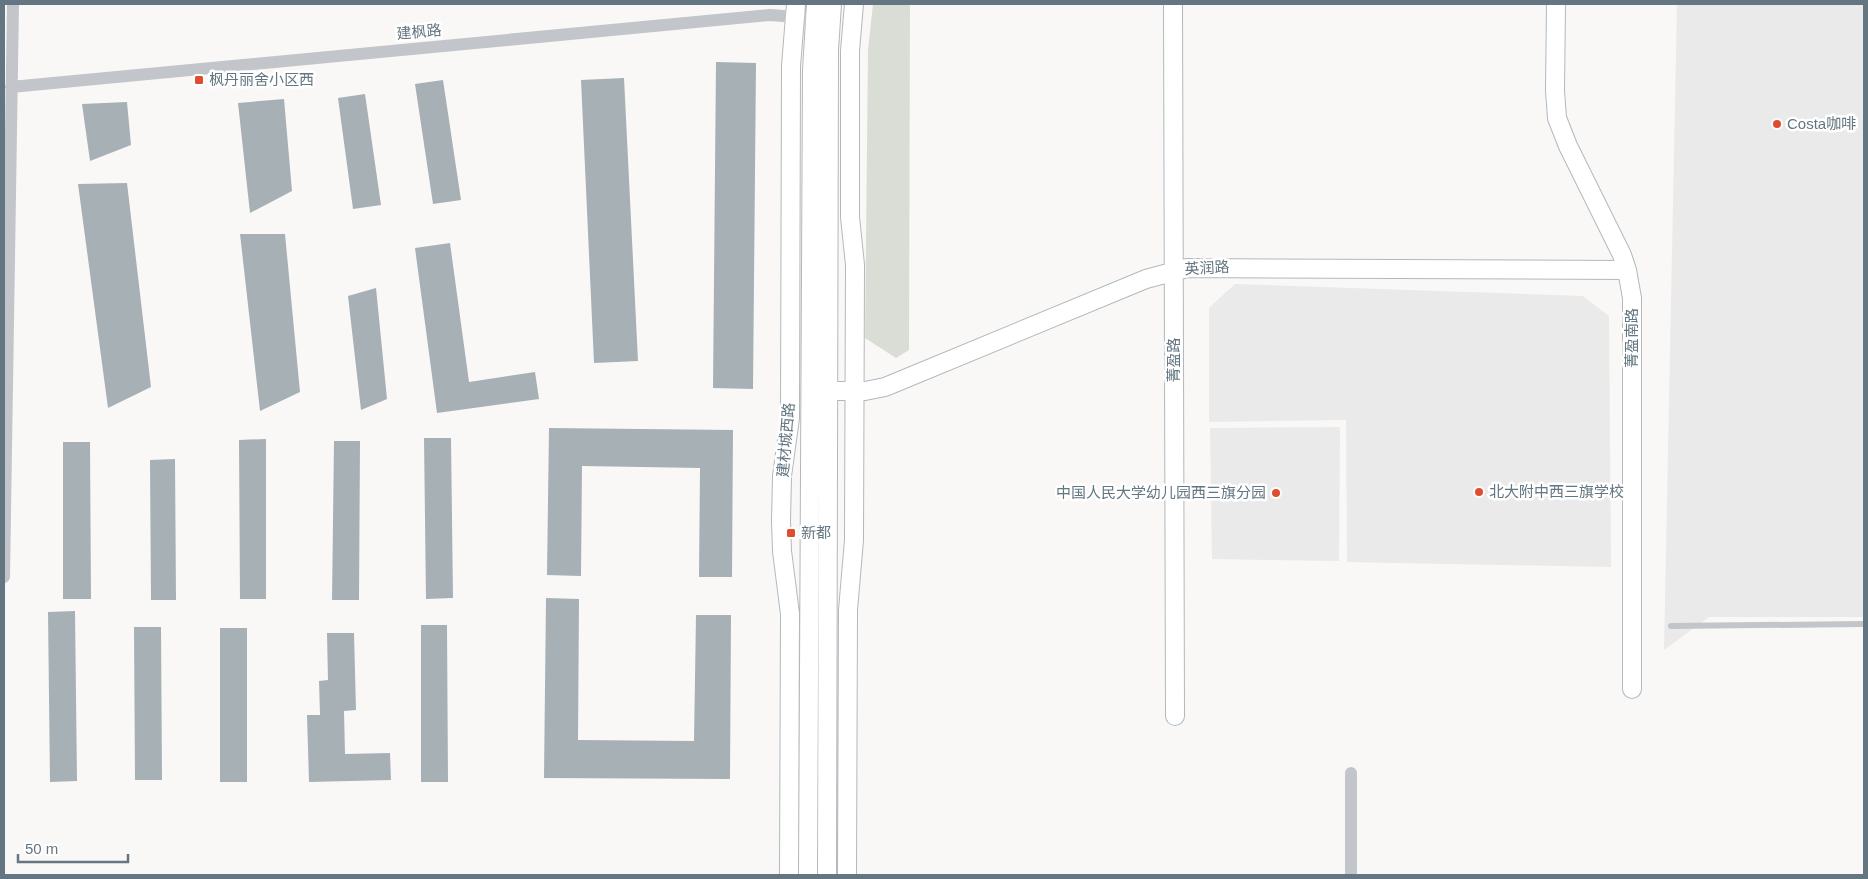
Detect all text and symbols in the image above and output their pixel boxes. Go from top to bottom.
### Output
street label: 建枫路 [396,21,442,42]
place label: 枫丹丽舍小区西 [209,71,314,88]
marker: 枫丹丽舍小区西 [193,74,205,86]
place label: Costa咖啡 [1787,115,1856,132]
marker: Costa咖啡 [1771,118,1783,130]
street label: 英润路 [1184,258,1230,277]
street label: 菁盈南路 [1623,308,1640,368]
street label: 菁盈路 [1165,337,1182,383]
street label: 建材城西路 [774,402,797,478]
place label: 北大附中西三旗学校 [1489,483,1624,500]
place label: 中国人民大学幼儿园西三旗分园 [1056,484,1266,501]
marker: 北大附中西三旗学校 [1473,486,1485,498]
marker: 中国人民大学幼儿园西三旗分园 [1270,487,1282,499]
place label: 新都 [801,524,831,541]
marker: 新都 [785,527,797,539]
scale bar [18,832,128,864]
text: 50 m [25,840,58,857]

